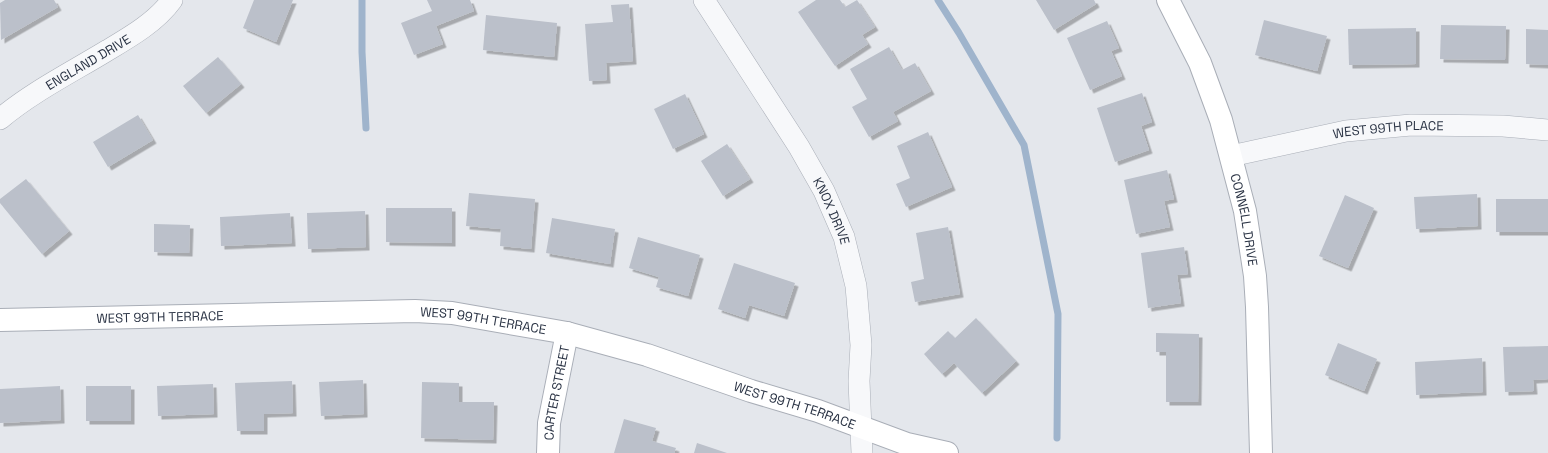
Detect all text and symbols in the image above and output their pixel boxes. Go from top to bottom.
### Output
street label: ENGLAND DRIVE [42,30,134,93]
street label: WEST 99TH PLACE [1331,116,1444,142]
street label: CONNELL DRIVE [1227,171,1262,267]
street label: KNOX DRIVE [809,174,854,246]
street label: WEST 99TH TERRACE [420,303,548,338]
street label: WEST 99TH TERRACE [96,307,224,326]
street label: CARTER STREET [540,343,573,441]
street label: WEST 99TH TERRACE [732,377,858,433]

